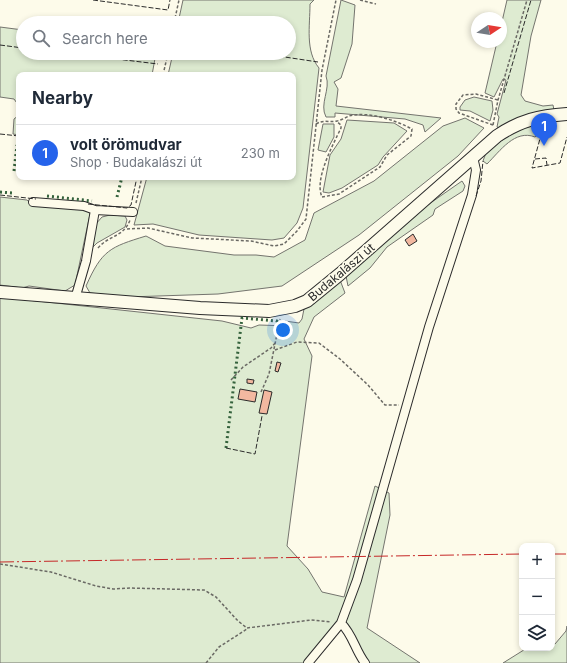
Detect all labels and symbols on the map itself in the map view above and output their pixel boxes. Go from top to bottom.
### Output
north arrow [471,12,507,48]
pin: 1 [531,113,557,146]
street label: Budakalászi út [305,240,377,304]
your location [273,320,293,340]

